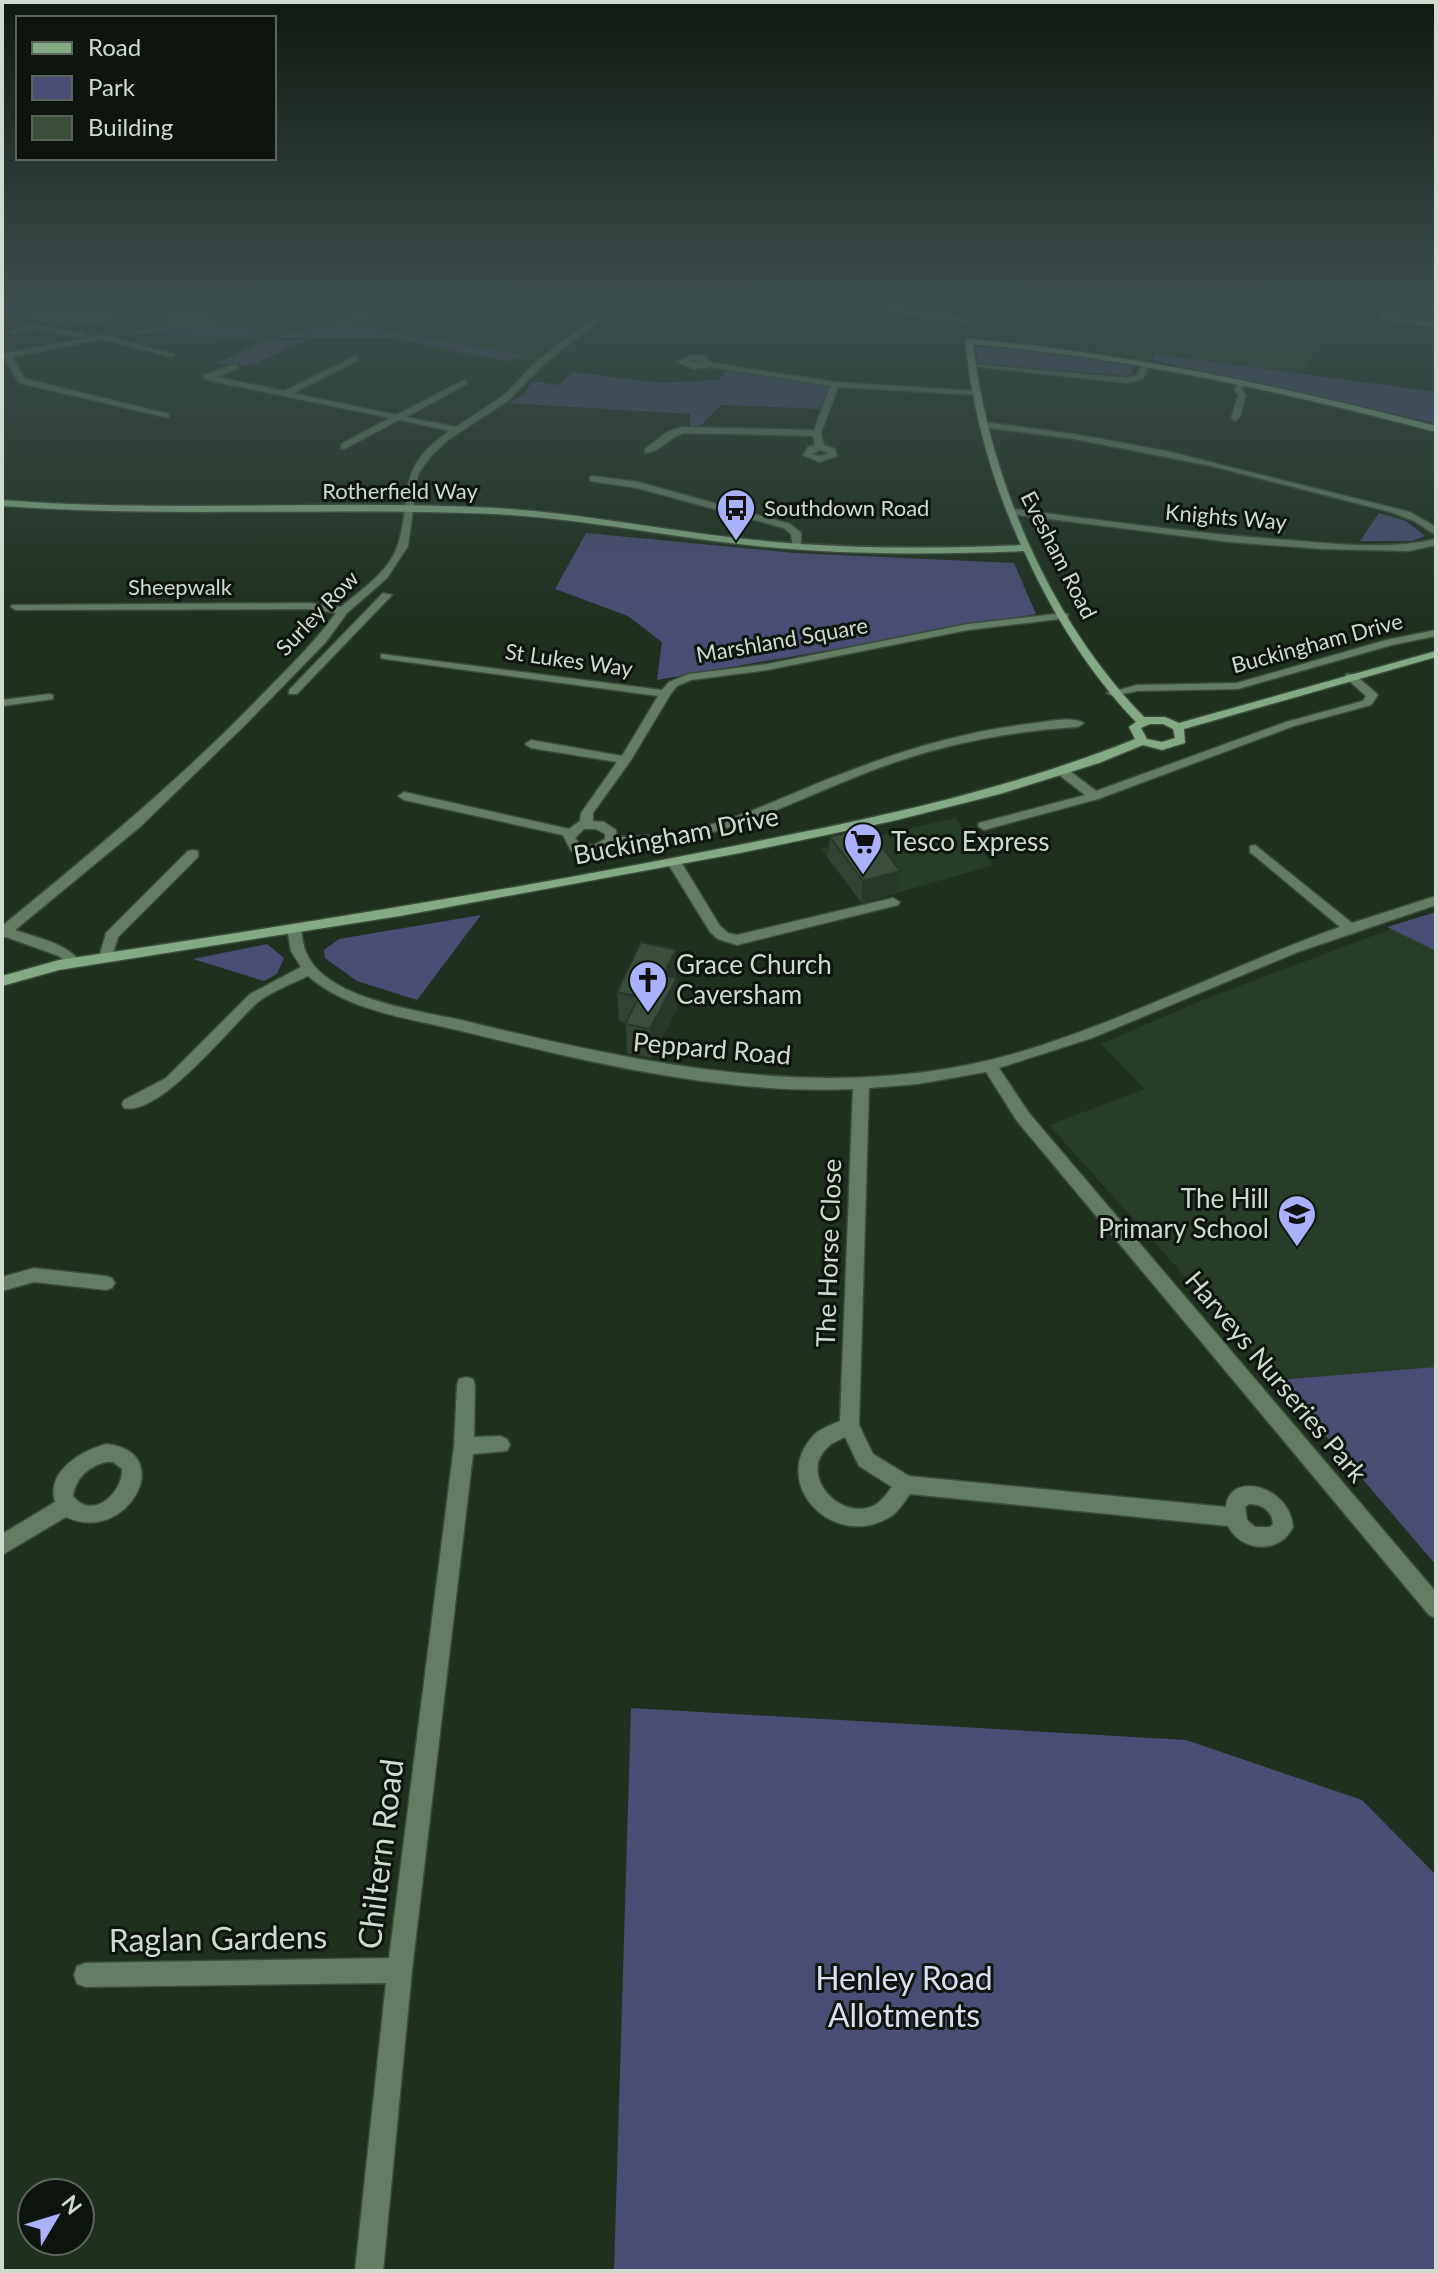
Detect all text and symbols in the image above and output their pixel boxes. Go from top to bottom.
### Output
legend [16,16,276,160]
text: Road [88,32,141,61]
text: Park [88,72,136,101]
text: Building [88,112,173,141]
street label: Rotherfield Way [322,477,479,504]
street label: Evesham Road [1016,486,1103,623]
bus stop icon: Southdown Road [715,487,757,542]
place label: Southdown Road [764,494,929,521]
street label: Knights Way [1164,498,1289,535]
street label: Surley Row [270,565,364,661]
street label: Sheepwalk [128,573,233,600]
street label: Buckingham Drive [1228,607,1406,678]
street label: Marshland Square [694,611,870,668]
street label: St Lukes Way [504,637,635,682]
street label: Buckingham Drive [570,799,781,871]
supermarket icon: Tesco Express [842,821,884,876]
place label: Tesco Express [891,825,1049,857]
place label: Grace Church Caversham [676,948,832,1010]
church icon: Grace Church Caversham [627,959,669,1014]
street label: Peppard Road [632,1025,792,1071]
street label: The Horse Close [809,1158,847,1348]
place label: The Hill Primary School [1098,1182,1269,1244]
school or university icon: The Hill Primary School [1276,1193,1318,1248]
street label: Harveys Nurseries Park [1179,1264,1375,1489]
street label: Chiltern Road [348,1756,411,1951]
street label: Raglan Gardens [108,1916,328,1959]
park label: Henley Road Allotments [815,1958,993,2034]
north arrow [16,2177,96,2257]
text: N [56,2189,88,2219]

